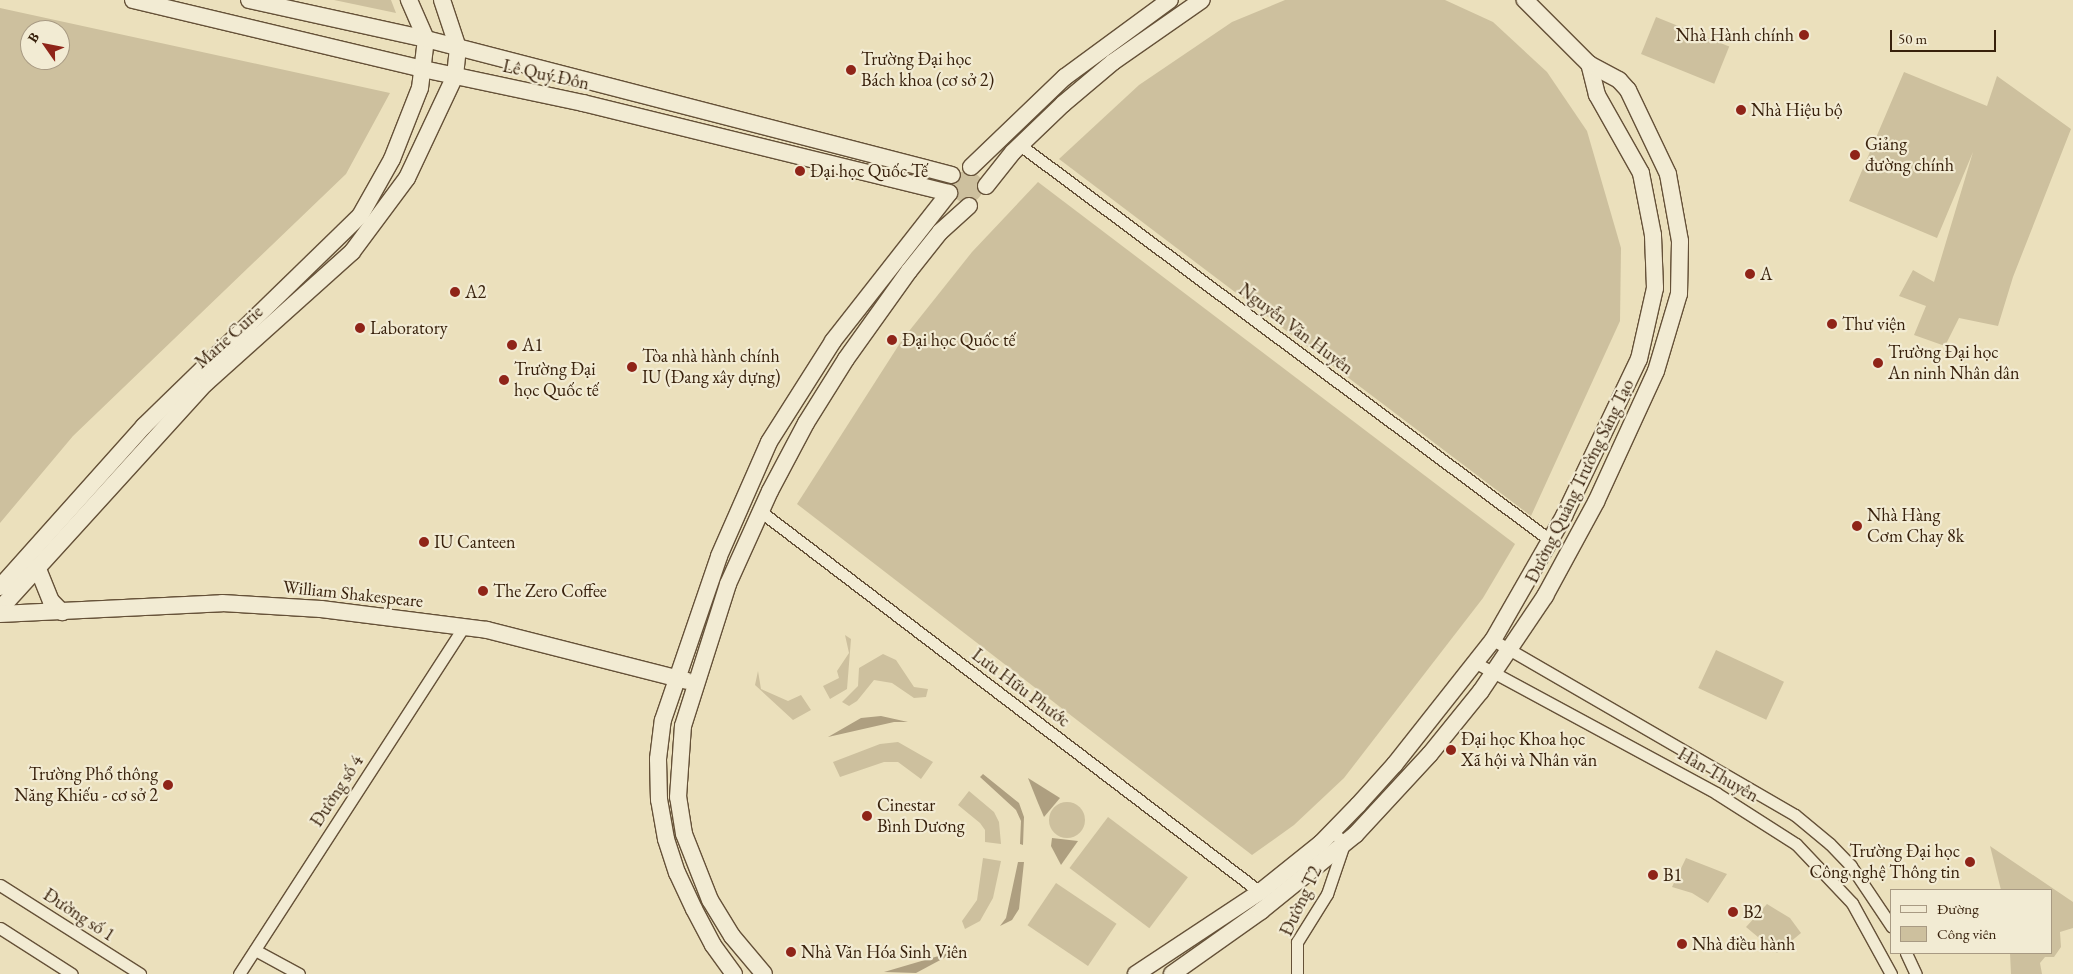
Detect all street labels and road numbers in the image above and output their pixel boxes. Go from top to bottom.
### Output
street label: Lê Quý Đôn [501,55,591,95]
street label: Nguyễn Văn Huyên [1235,279,1357,379]
street label: Marie Curie [191,301,267,373]
street label: Đường Quảng Trường Sáng Tạo [1521,376,1639,586]
street label: William Shakespeare [282,576,424,612]
street label: Lưu Hữu Phước [968,644,1074,732]
street label: Hàn Thuyên [1674,743,1762,807]
street label: Đường số 4 [306,751,368,831]
street label: Đường T2 [1275,863,1327,939]
street label: Đường số 1 [39,884,119,946]

